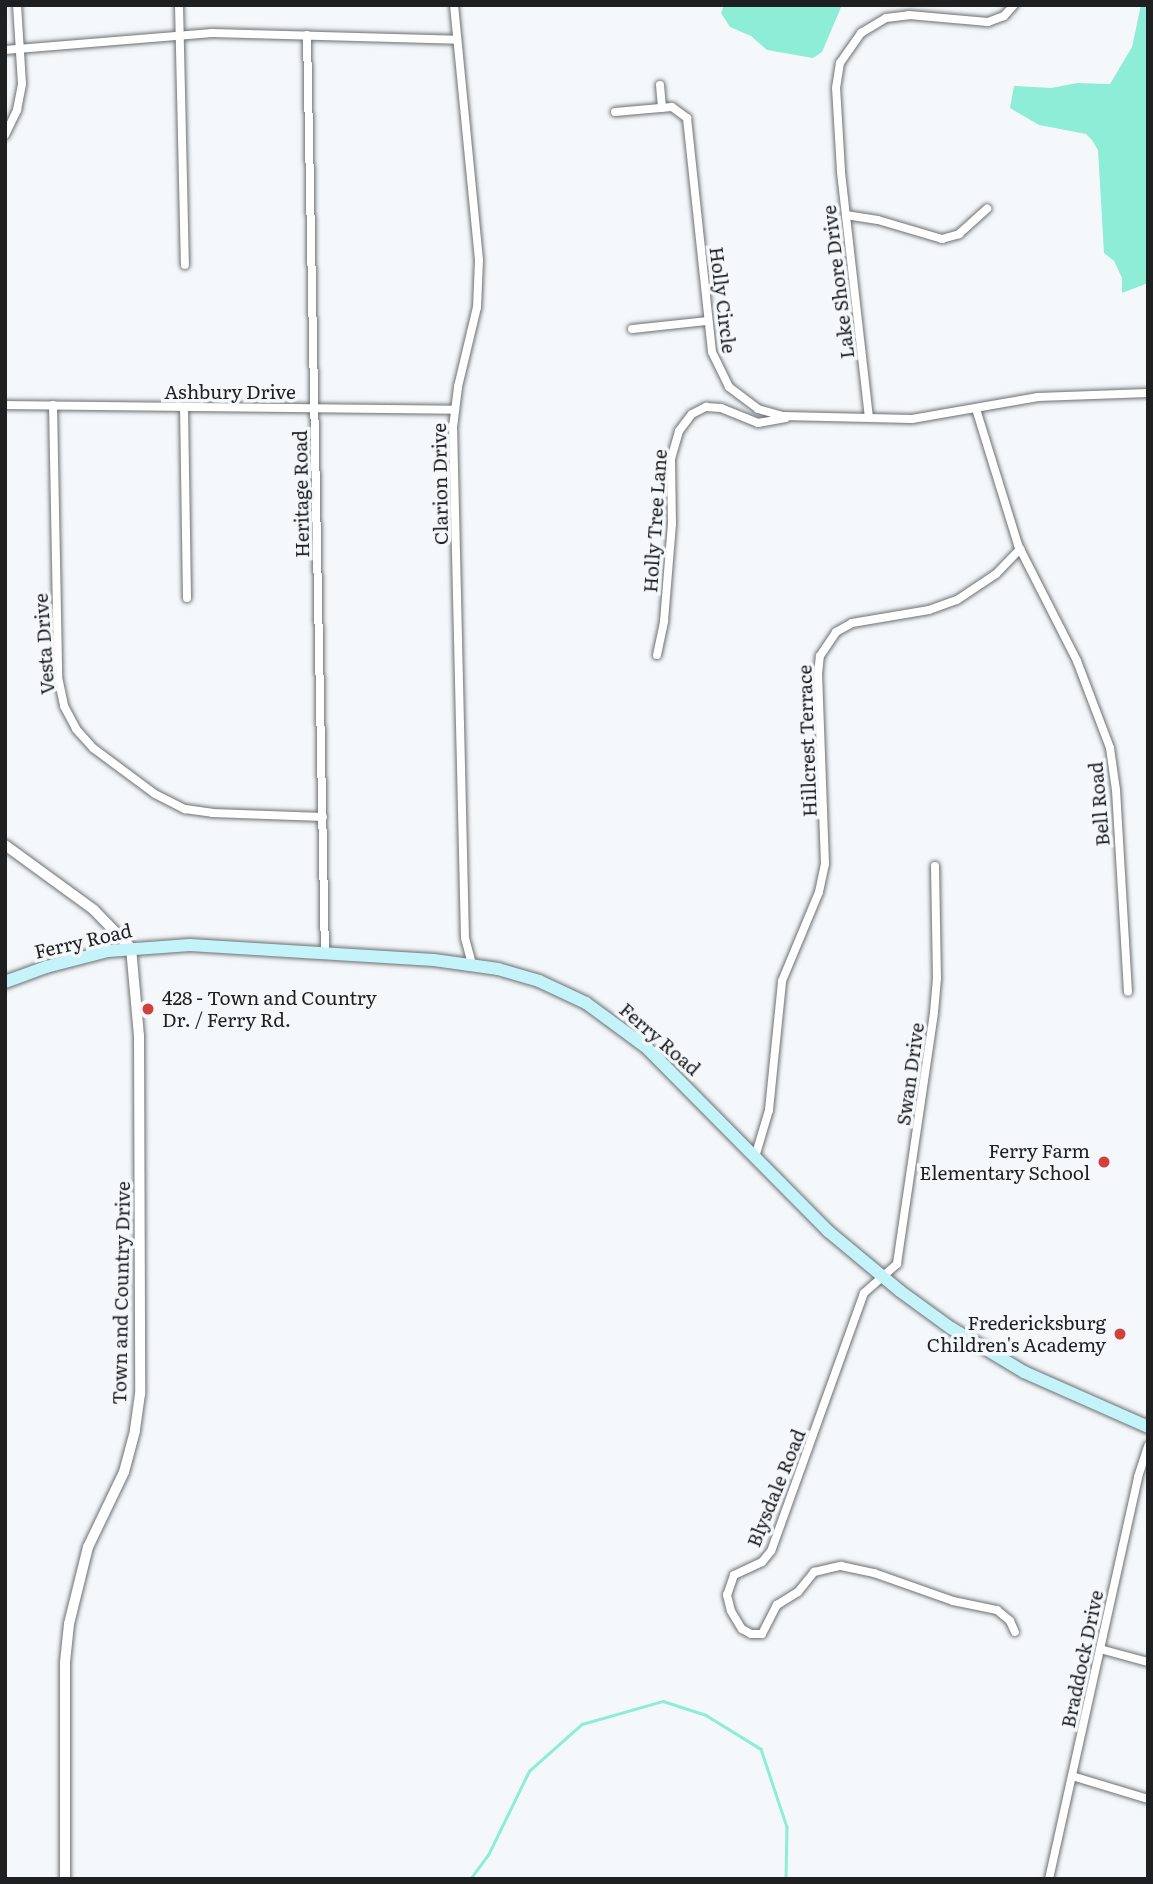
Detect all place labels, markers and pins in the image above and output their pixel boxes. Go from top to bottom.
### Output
place label: 428 - Town and Country Dr. / Ferry Rd. [162,987,377,1031]
marker: 428 - Town and Country Dr. / Ferry Rd. [140,1001,156,1017]
place label: Ferry Farm Elementary School [919,1140,1090,1184]
marker: Ferry Farm Elementary School [1096,1154,1112,1170]
place label: Fredericksburg Children's Academy [927,1312,1106,1356]
marker: Fredericksburg Children's Academy [1112,1326,1128,1342]

